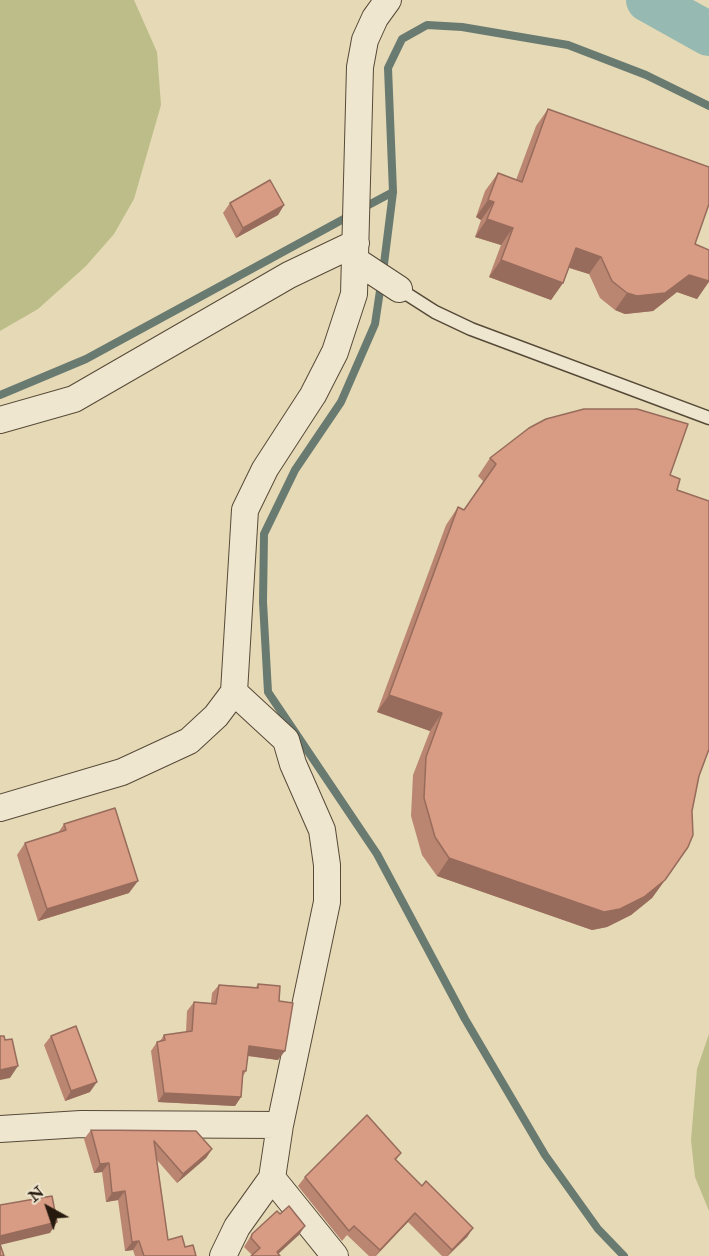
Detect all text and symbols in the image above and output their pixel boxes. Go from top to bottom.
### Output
north arrow [18,1178,78,1238]
text: N [25,1182,48,1206]

